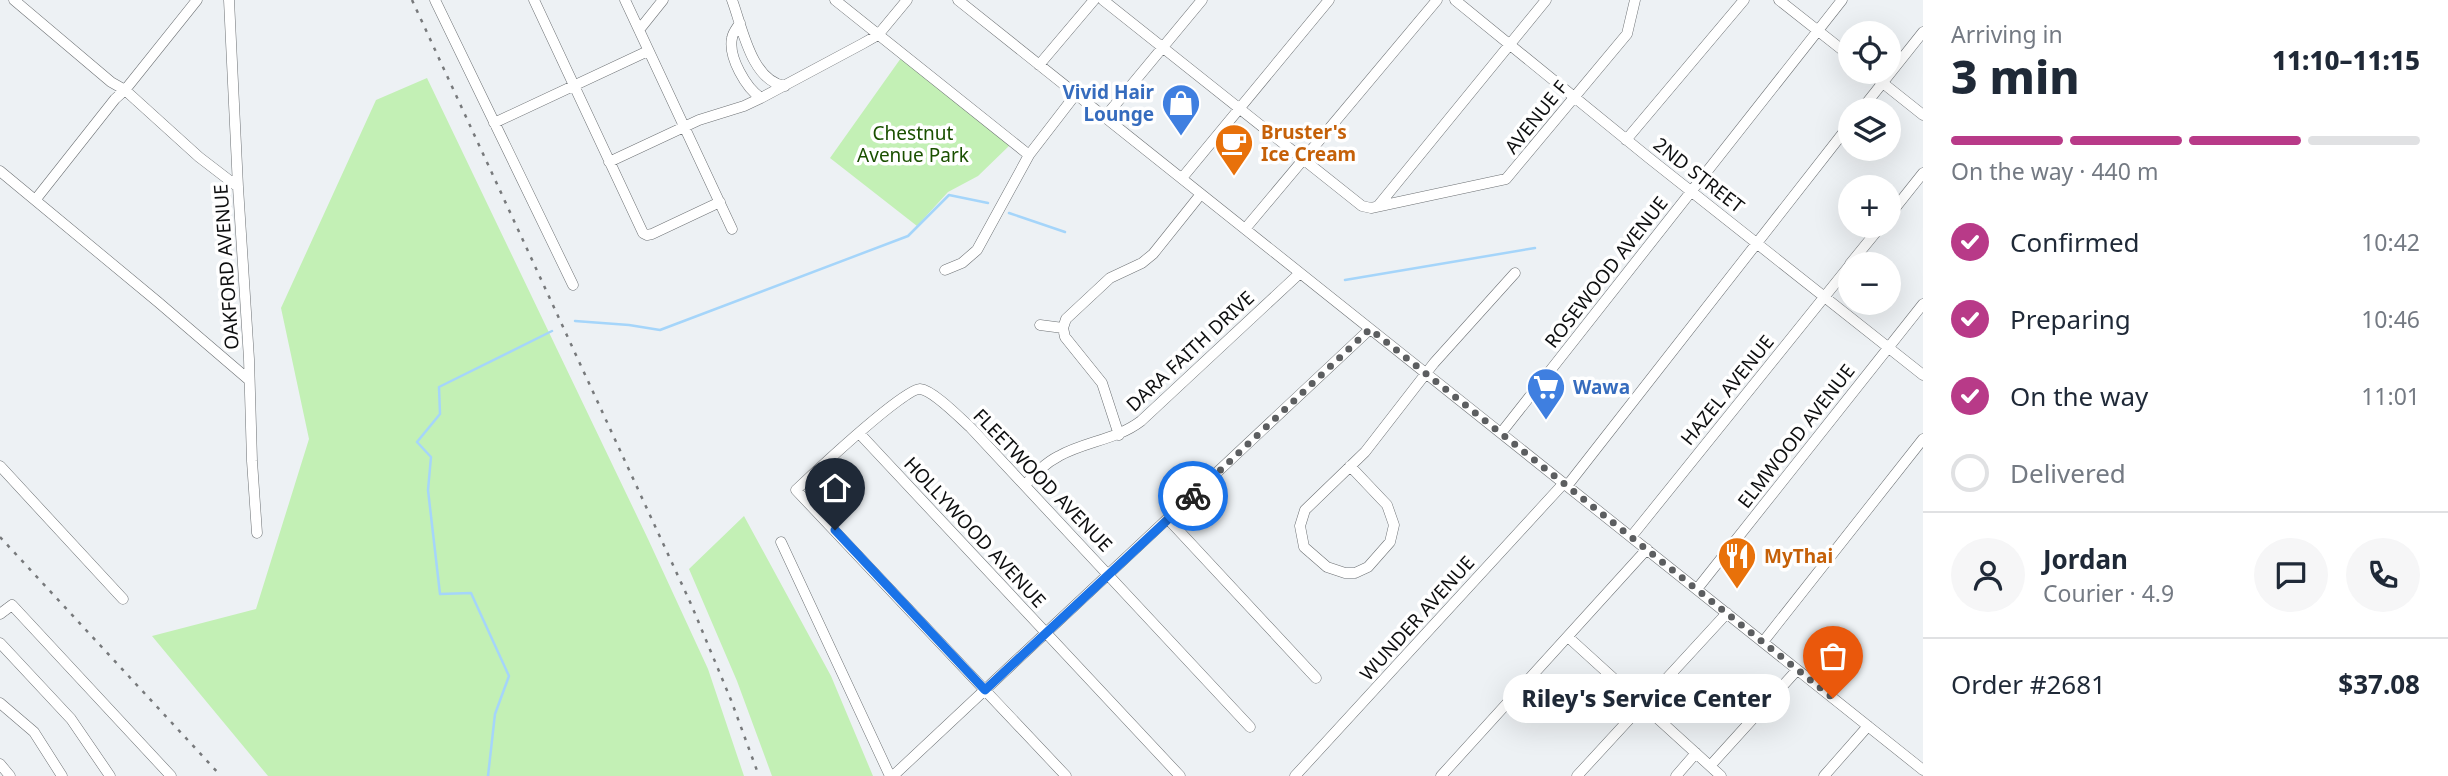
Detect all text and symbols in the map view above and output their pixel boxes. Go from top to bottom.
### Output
text: Arriving in [1951,18,2063,50]
map controls [1838,21,1901,315]
button: locate [1838,21,1901,84]
text: 11:10–11:15 [2272,42,2420,78]
text: 3 min [1951,45,2080,107]
street label: AVENUE F [1499,75,1574,159]
place label: Vivid Hair Lounge [1062,79,1154,127]
shop icon: Vivid Hair Lounge [1160,82,1202,137]
button: layers [1838,98,1901,161]
place label: Bruster's Ice Cream [1261,119,1356,167]
park label: Chestnut Avenue Park [857,120,969,168]
cafe icon: Bruster's Ice Cream [1213,122,1255,177]
street label: 2ND STREET [1648,131,1750,219]
text: On the way · 440 m [1951,155,2158,187]
button: + [1838,175,1901,238]
street label: OAKFORD AVENUE [207,183,245,351]
street label: ROSEWOOD AVENUE [1539,191,1673,353]
icon: check [1951,223,1989,261]
text: Confirmed [2010,224,2140,260]
text: 10:42 [2361,226,2420,258]
button: − [1838,252,1901,315]
street label: DARA FAITH DRIVE [1120,285,1260,417]
icon: check [1951,300,1989,338]
text: Preparing [2010,301,2131,337]
text: 10:46 [2361,303,2420,335]
street label: HAZEL AVENUE [1674,329,1780,451]
street label: ELMWOOD AVENUE [1732,359,1860,513]
supermarket icon: Wawa [1525,366,1567,421]
place label: Wawa [1573,374,1630,400]
icon: check [1951,377,1989,415]
text: On the way [2010,378,2148,414]
text: 11:01 [2361,380,2420,412]
street label: FLEETWOOD AVENUE [968,403,1118,557]
street label: HOLLYWOOD AVENUE [898,451,1052,613]
text: Delivered [2010,455,2126,491]
pin [805,458,865,530]
courier [1158,461,1228,531]
icon: home [816,469,854,507]
icon: bike [1174,477,1212,515]
restaurant icon: MyThai [1716,535,1758,590]
button: person [1951,538,2025,612]
button: chat [2254,538,2328,612]
button: phone [2346,538,2420,612]
text: Jordan [2043,541,2128,577]
place label: MyThai [1764,543,1833,569]
street label: WUNDER AVENUE [1354,550,1480,686]
text: Courier · 4.9 [2043,577,2174,609]
pin [1803,626,1863,698]
icon: bag [1814,637,1852,675]
text: Order #2681 [1951,666,2106,702]
text: $37.08 [2338,666,2420,702]
callout: Riley's Service Center [1504,674,1791,722]
text: Riley's Service Center [1522,682,1771,714]

